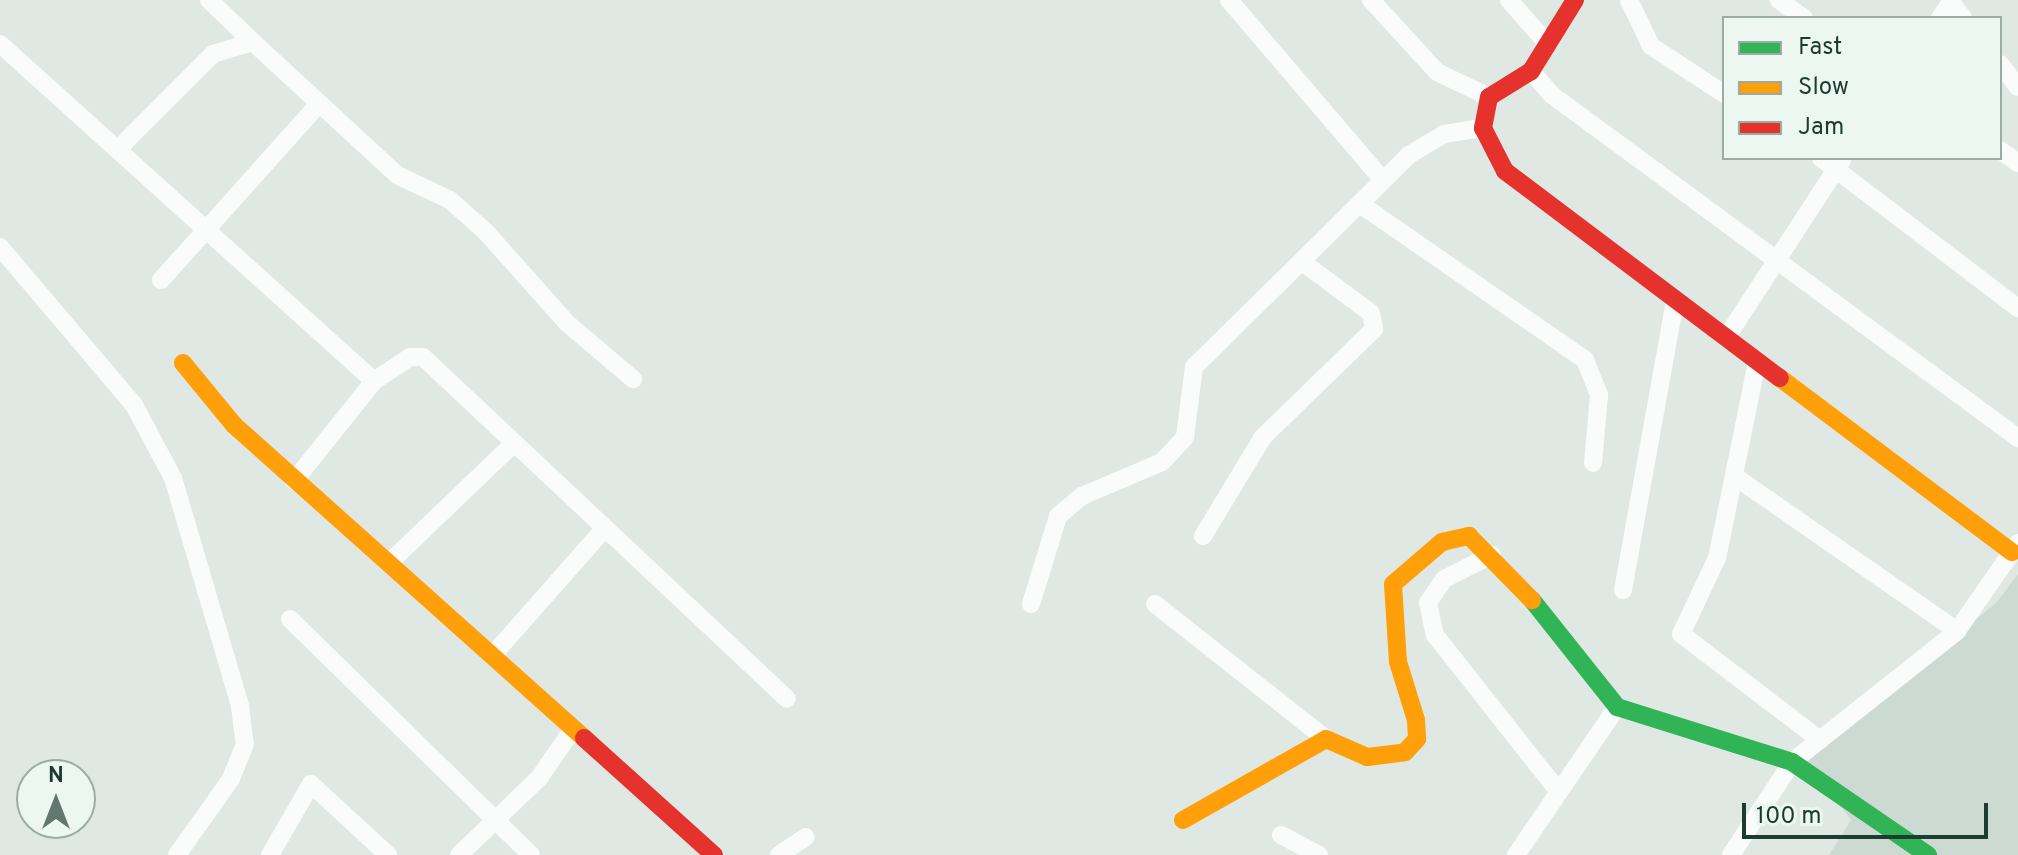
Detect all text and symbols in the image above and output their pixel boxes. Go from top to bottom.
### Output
legend [1722,16,2002,160]
text: Fast [1798,33,1842,63]
text: Slow [1798,73,1849,103]
text: Jam [1798,113,1844,143]
north arrow [16,759,96,839]
text: N [48,763,64,790]
scale bar [1746,787,1992,837]
text: 100 m [1756,802,1822,832]

